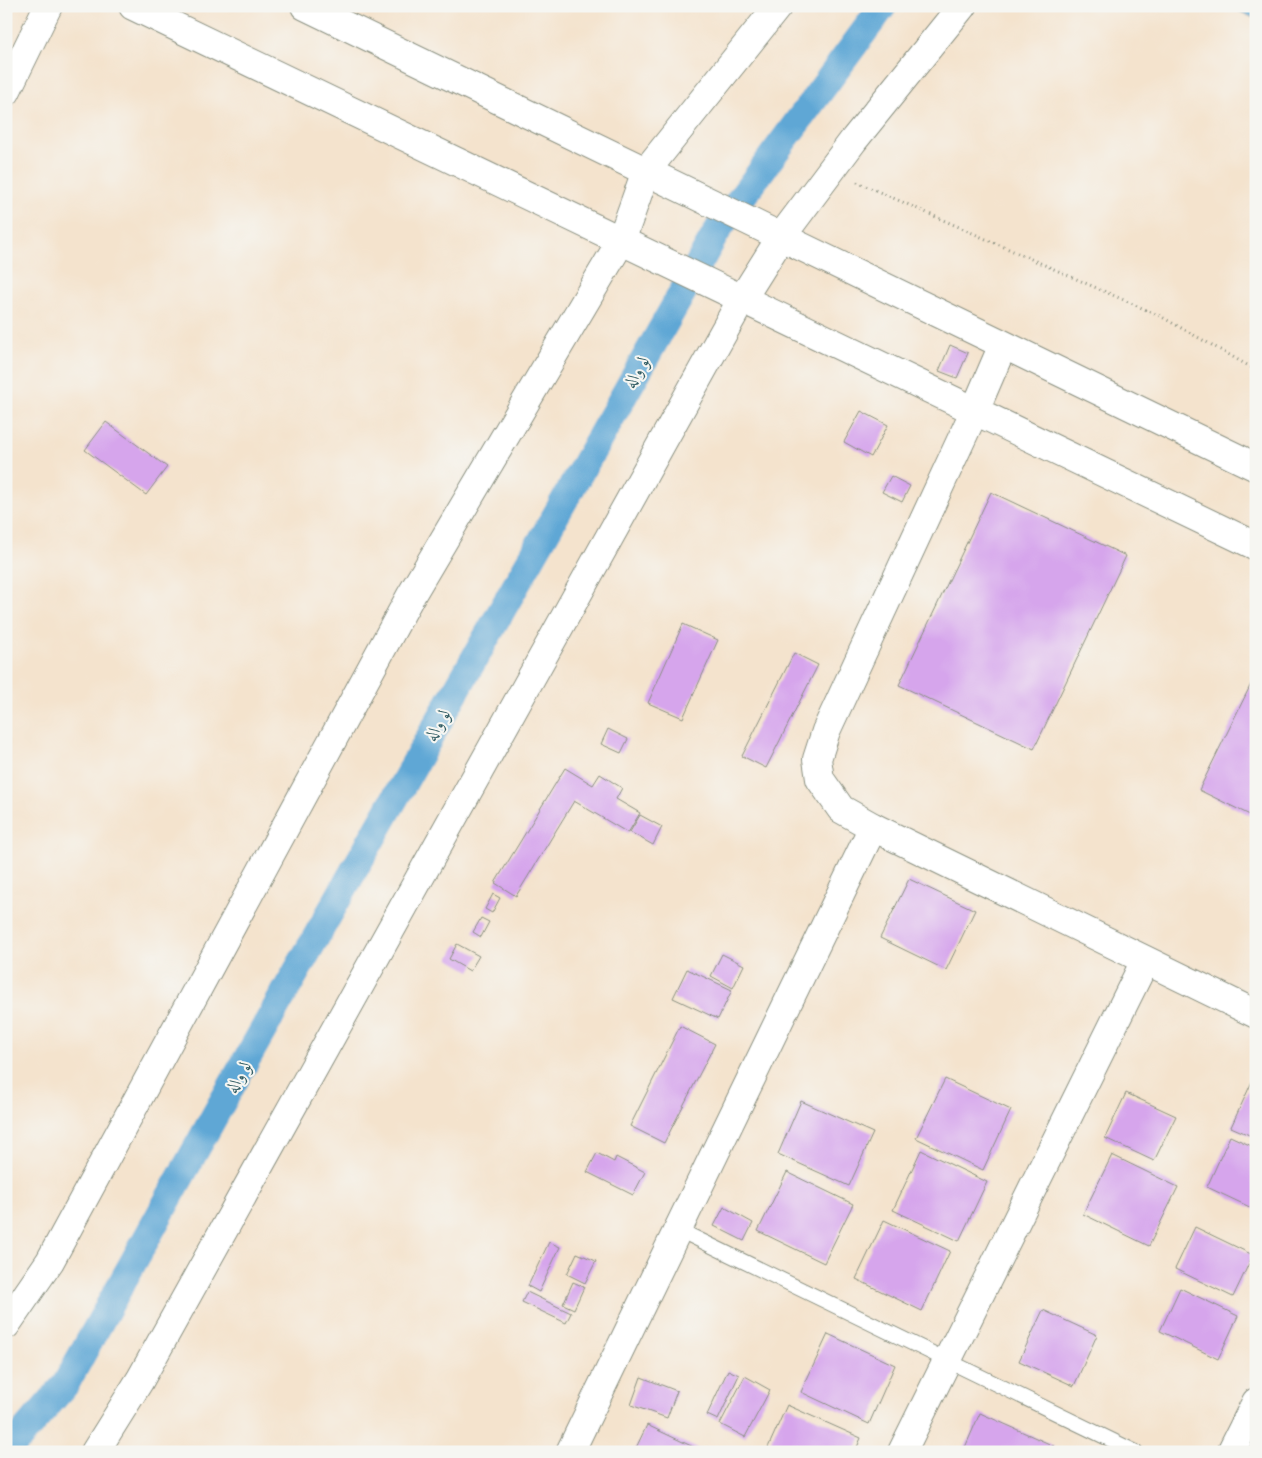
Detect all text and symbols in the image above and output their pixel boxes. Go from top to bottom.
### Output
water label: لو واله [619,352,655,392]
water label: لو واله [420,705,456,745]
water label: لو واله [221,1057,257,1097]

